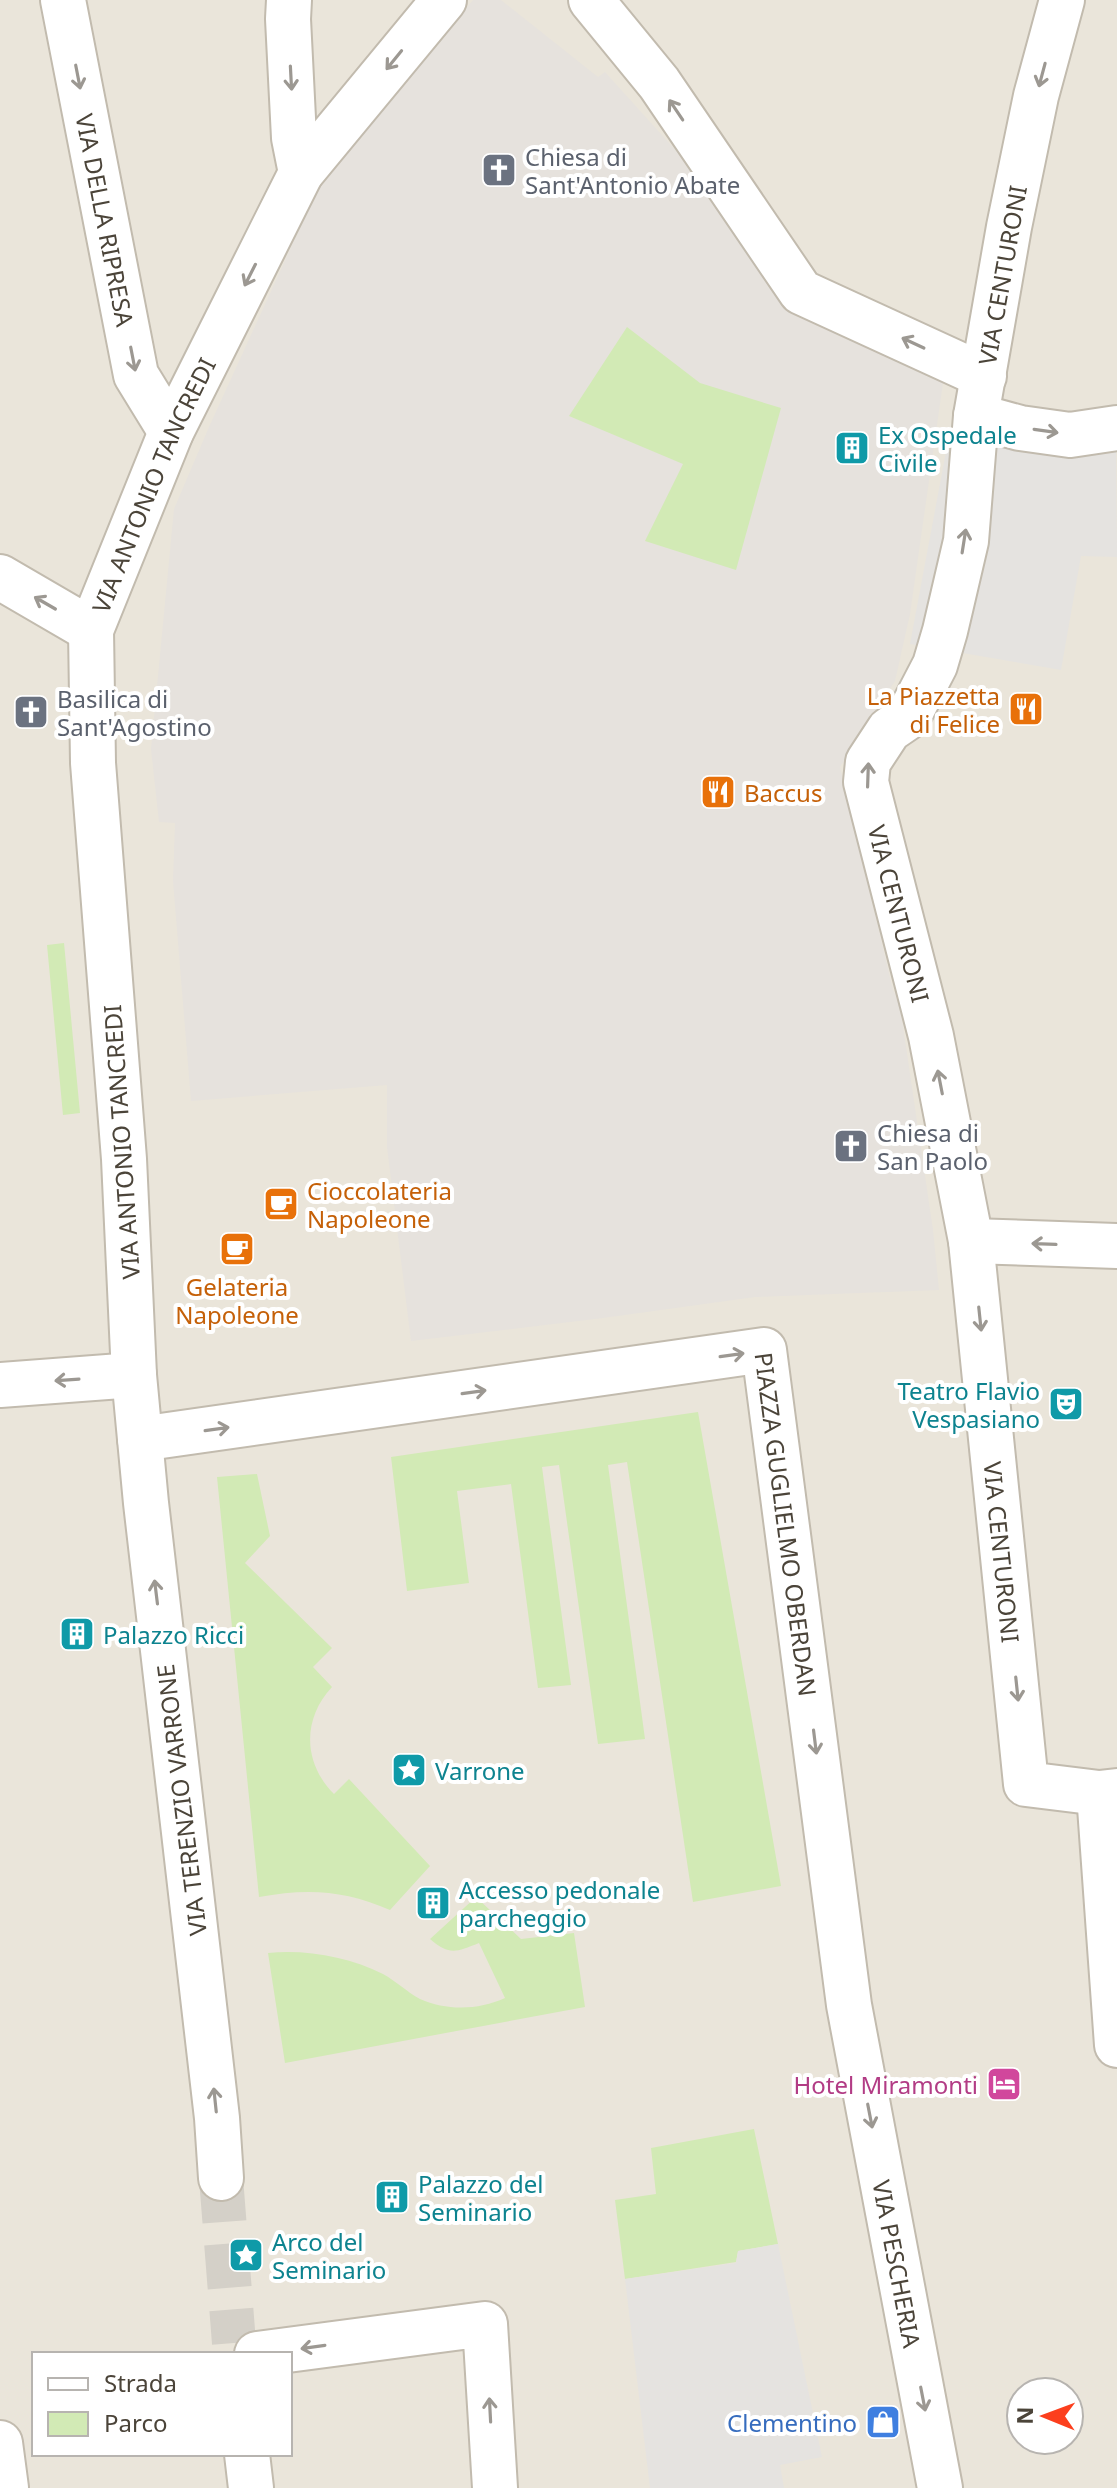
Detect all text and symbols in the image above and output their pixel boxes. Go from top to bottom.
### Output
one-way arrow [385,49,403,70]
one-way arrow [1034,62,1049,88]
one-way arrow [71,63,86,89]
one-way arrow [283,64,298,91]
one-way arrow [668,99,685,121]
street label: VIA DELLA RIPRESA [69,111,143,330]
place label: Chiesa di Sant'Antonio Abate [525,140,740,201]
church icon: Chiesa di Sant'Antonio Abate [480,151,518,189]
street label: VIA CENTURONI [970,183,1034,367]
one-way arrow [242,262,257,286]
one-way arrow [901,335,925,350]
one-way arrow [126,346,141,371]
street label: VIA ANTONIO TANCREDI [83,351,222,617]
place label: Ex Ospedale Civile [878,418,1017,479]
one-way arrow [1033,424,1058,439]
building icon: Ex Ospedale Civile [833,429,871,467]
one-way arrow [958,529,973,555]
one-way arrow [34,595,58,610]
place label: La Piazzetta di Felice [867,679,1000,740]
place label: Basilica di Sant'Agostino [57,682,212,743]
restaurant icon: La Piazzetta di Felice [1007,690,1045,728]
church icon: Basilica di Sant'Agostino [12,693,50,731]
one-way arrow [861,762,876,789]
restaurant icon: Baccus [699,773,737,811]
place label: Baccus [744,776,822,809]
street label: VIA CENTURONI [861,821,938,1006]
street label: VIA ANTONIO TANCREDI [95,1004,147,1280]
one-way arrow [931,1070,946,1096]
place label: Chiesa di San Paolo [877,1116,988,1177]
church icon: Chiesa di San Paolo [832,1127,870,1165]
place label: Cioccolateria Napoleone [307,1174,452,1235]
cafe icon: Cioccolateria Napoleone [262,1185,300,1223]
cafe icon: Gelateria Napoleone [218,1230,256,1268]
one-way arrow [1031,1236,1058,1251]
place label: Gelateria Napoleone [175,1270,299,1331]
one-way arrow [972,1305,987,1332]
one-way arrow [719,1347,744,1362]
street label: PIAZZA GUGLIELMO OBERDAN [748,1350,825,1698]
one-way arrow [54,1373,81,1388]
place label: Teatro Flavio Vespasiano [897,1374,1040,1435]
one-way arrow [461,1384,487,1399]
theatre icon: Teatro Flavio Vespasiano [1047,1385,1085,1423]
one-way arrow [204,1421,229,1436]
street label: VIA CENTURONI [977,1460,1028,1644]
one-way arrow [149,1579,164,1606]
building icon: Palazzo Ricci [58,1615,96,1653]
place label: Palazzo Ricci [103,1618,244,1651]
street label: VIA TERENZIO VARRONE [148,1662,214,1938]
one-way arrow [1009,1675,1024,1702]
one-way arrow [808,1729,823,1754]
place icon: Varrone [390,1751,428,1789]
place label: Varrone [435,1754,525,1787]
place label: Accesso pedonale parcheggio [459,1873,660,1934]
building icon: Accesso pedonale parcheggio [414,1884,452,1922]
hotel icon: Hotel Miramonti [985,2065,1023,2103]
place label: Hotel Miramonti [794,2068,978,2101]
one-way arrow [208,2087,223,2114]
one-way arrow [864,2103,879,2128]
place label: Palazzo del Seminario [418,2167,543,2228]
street label: VIA PESCHERIA [866,2177,930,2351]
building icon: Palazzo del Seminario [373,2178,411,2216]
place label: Arco del Seminario [272,2225,386,2286]
place icon: Arco del Seminario [227,2236,265,2274]
one-way arrow [301,2339,327,2354]
legend [32,2352,292,2456]
text: Strada [104,2366,177,2399]
north arrow [1005,2376,1085,2456]
one-way arrow [917,2386,932,2411]
one-way arrow [482,2397,497,2424]
shop icon: Clementino [864,2403,902,2441]
text: Parco [104,2406,167,2439]
place label: Clementino [727,2406,857,2439]
text: N [1009,2406,1039,2425]

